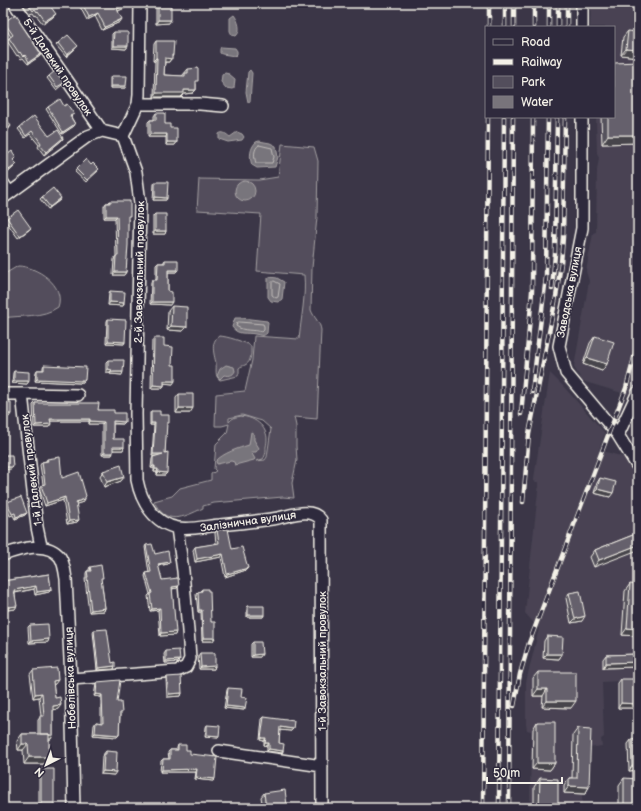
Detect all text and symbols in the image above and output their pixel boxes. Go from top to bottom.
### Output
street label: 5-й Далекий провулок [20,16,95,118]
legend [485,26,615,118]
text: Road [521,35,550,50]
text: Railway [521,55,563,70]
text: Park [521,75,545,90]
text: Water [521,95,553,110]
street label: 2-й Завокзальний провулок [132,201,147,343]
street label: Заводська вулиця [554,245,585,339]
street label: 1-й Далекий провулок [18,413,45,527]
street label: Залізнична вулиця [199,508,297,535]
street label: 1-й Завокзальний провулок [316,591,329,731]
street label: Нобелівська вулиця [62,627,79,729]
north arrow [26,745,66,785]
scale bar [487,759,562,785]
text: N [32,764,47,780]
text: 50 m [493,766,520,781]

